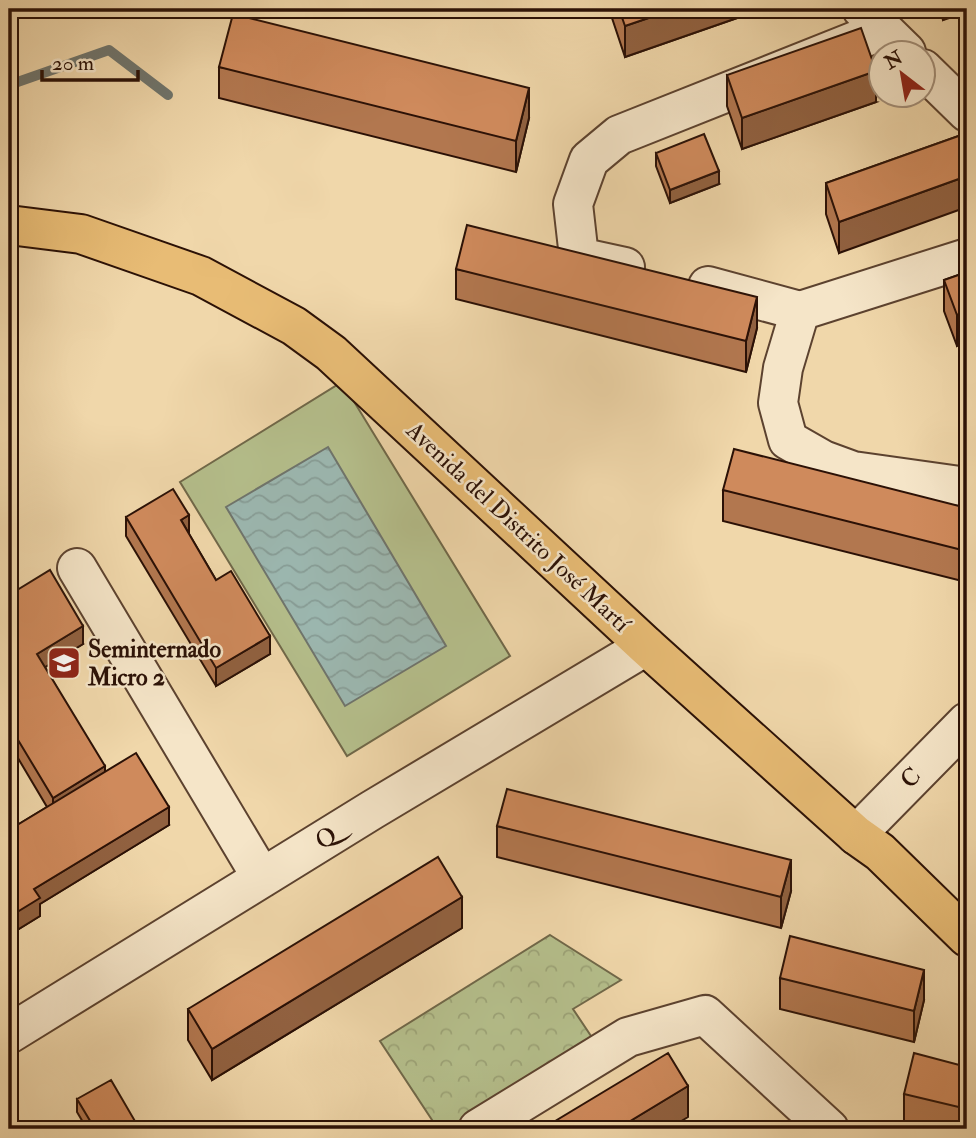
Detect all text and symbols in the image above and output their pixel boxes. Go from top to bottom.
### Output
scale bar [42,38,138,82]
north arrow [867,38,937,108]
text: N [879,45,908,75]
text: 20 m [52,50,94,77]
street label: Avenida del Distrito José Martí [399,414,638,640]
place label: Seminternado Micro 2 [87,634,221,693]
school or university icon: Seminternado Micro 2 [45,644,83,682]
street label: C [894,761,928,795]
street label: Q [309,811,356,857]

